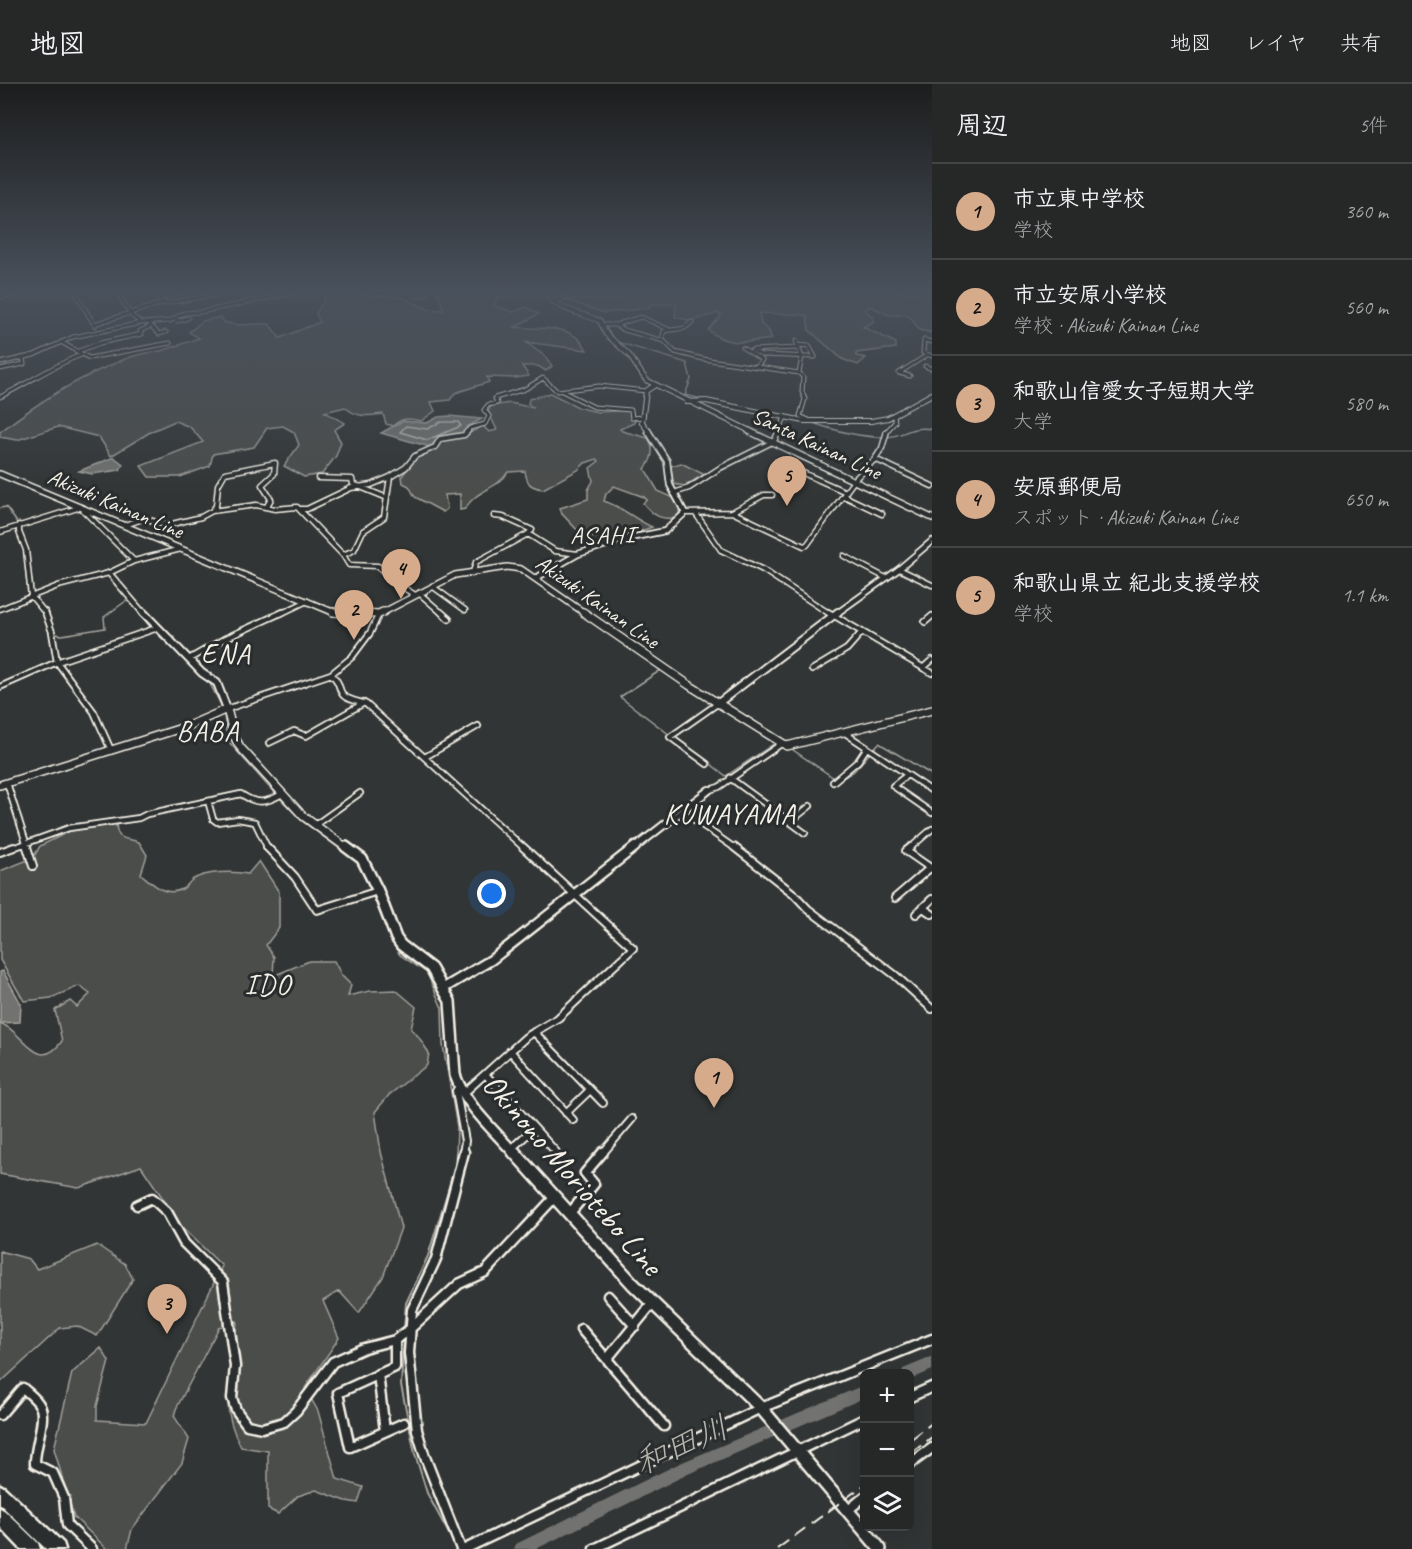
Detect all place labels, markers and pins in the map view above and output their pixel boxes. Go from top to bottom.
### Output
pin: 5 [768,456,806,506]
pin: 4 [382,550,420,599]
pin: 2 [334,590,374,640]
pin: 1 [694,1058,734,1108]
pin: 3 [148,1284,186,1334]

